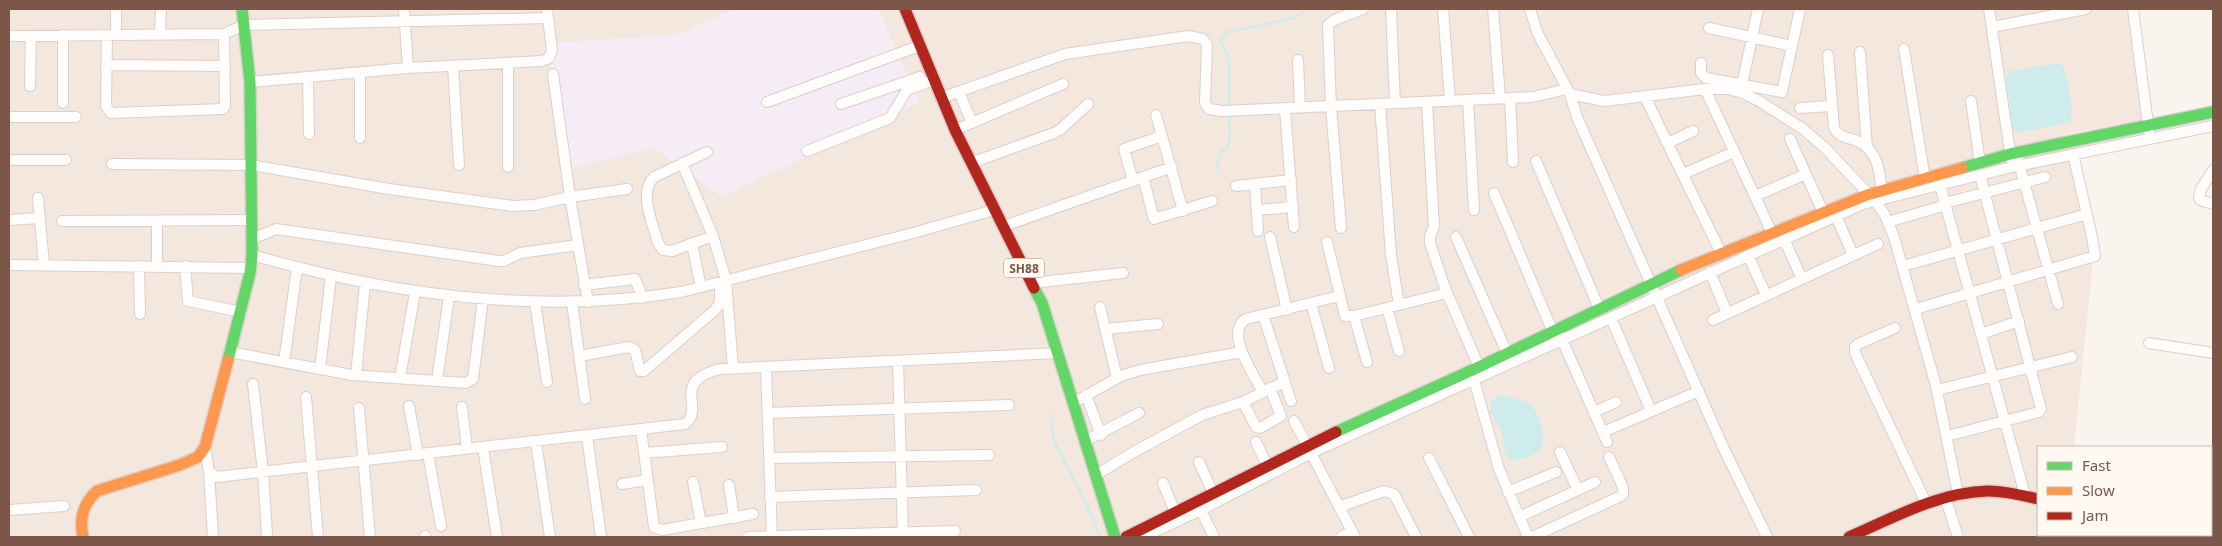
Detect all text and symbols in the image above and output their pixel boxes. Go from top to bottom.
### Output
road number: SH88 [1004,258,1044,278]
legend [2037,446,2212,536]
text: Fast [2082,455,2111,475]
text: Slow [2082,480,2115,500]
text: Jam [2080,505,2109,525]

